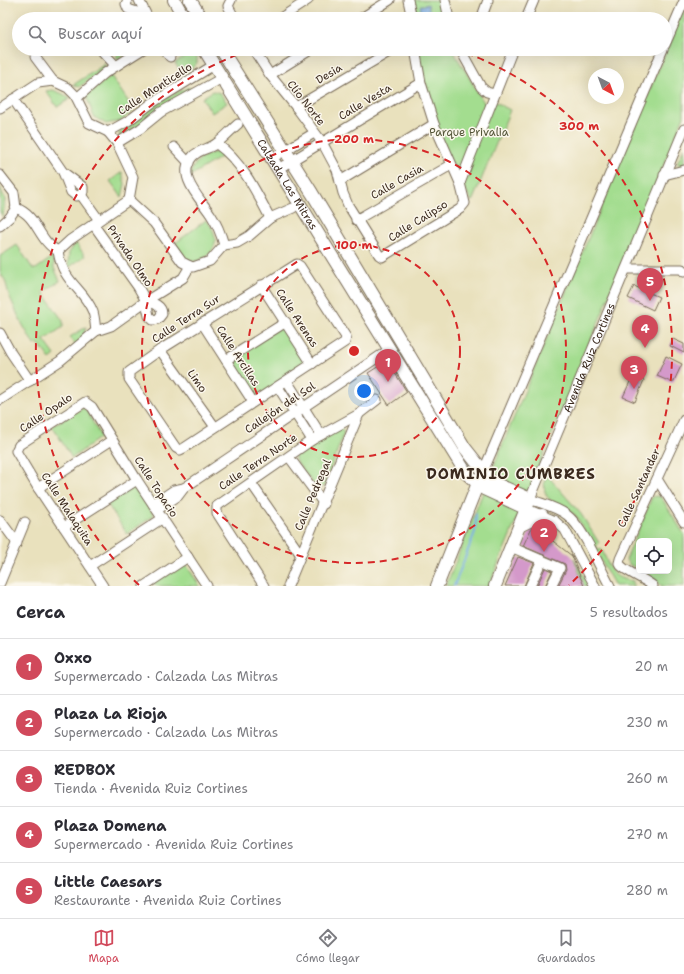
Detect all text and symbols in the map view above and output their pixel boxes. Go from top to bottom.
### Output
search box [12,12,672,56]
icon: search [26,23,48,45]
text: Buscar aquí [58,24,142,44]
street label: Calle Monticello [115,59,195,119]
street label: Desia [313,60,345,88]
north arrow [588,68,624,104]
street label: Clío Norte [284,77,328,129]
street label: Calle Vesta [336,80,394,124]
text: 300 m [559,118,599,134]
park label: Parque Privalia [429,125,509,140]
text: 200 m [334,131,374,147]
street label: Calzada Las Mitras [254,136,321,233]
street label: Calle Casia [368,161,426,203]
street label: Calle Calipso [385,197,451,245]
street label: Privada Olmo [104,222,156,290]
text: 100 m [336,237,373,253]
pin: 5 [637,268,663,301]
street label: Calle Arenas [272,286,322,350]
street label: Calle Terra Sur [149,291,223,347]
street label: Avenida Ruiz Cortines [559,301,618,415]
pin: 4 [632,315,658,348]
street label: Calle Arcillas [213,323,263,389]
centre of rings [347,344,361,358]
pin: 1 [375,349,401,382]
pin: 3 [621,356,647,389]
street label: Limo [184,367,210,396]
street label: Callejón del Sol [242,378,319,437]
your location [354,381,374,401]
street label: Calle Opalo [17,390,76,436]
street label: Calle Terra Norte [216,430,300,494]
street label: Calle Santander [614,446,664,530]
street label: Calle Topacio [131,454,181,521]
street label: Calle Pedregal [291,456,335,533]
district label: DOMINIO CUMBRES [426,464,596,484]
street label: Calle Malaquita [38,470,96,549]
pin: 2 [531,519,557,552]
map controls [636,538,672,574]
button: locate [636,538,672,574]
text: Cerca [16,601,65,623]
text: 5 resultados [590,604,668,621]
text: Oxxo [54,648,92,668]
text: 1 [26,658,32,675]
text: 20 m [635,658,668,675]
text: Supermercado · Calzada Las Mitras [54,668,278,685]
text: Plaza La Rioja [54,704,167,724]
text: 2 [24,714,34,731]
text: 230 m [626,714,668,731]
text: Supermercado · Calzada Las Mitras [54,724,278,741]
text: REDBOX [54,760,115,780]
text: 3 [24,770,34,787]
text: 260 m [626,770,668,787]
text: Tienda · Avenida Ruiz Cortines [54,780,248,797]
text: Plaza Domena [54,816,167,836]
text: 4 [24,826,34,843]
text: 270 m [626,826,668,843]
text: Supermercado · Avenida Ruiz Cortines [54,836,294,853]
text: Little Caesars [54,872,162,892]
text: 5 [25,882,33,899]
text: 280 m [626,882,668,899]
text: Restaurante · Avenida Ruiz Cortines [54,892,282,909]
tab: Mapa [88,927,119,966]
tab: Cómo llegar [296,927,360,966]
tab: Guardados [537,927,595,966]

